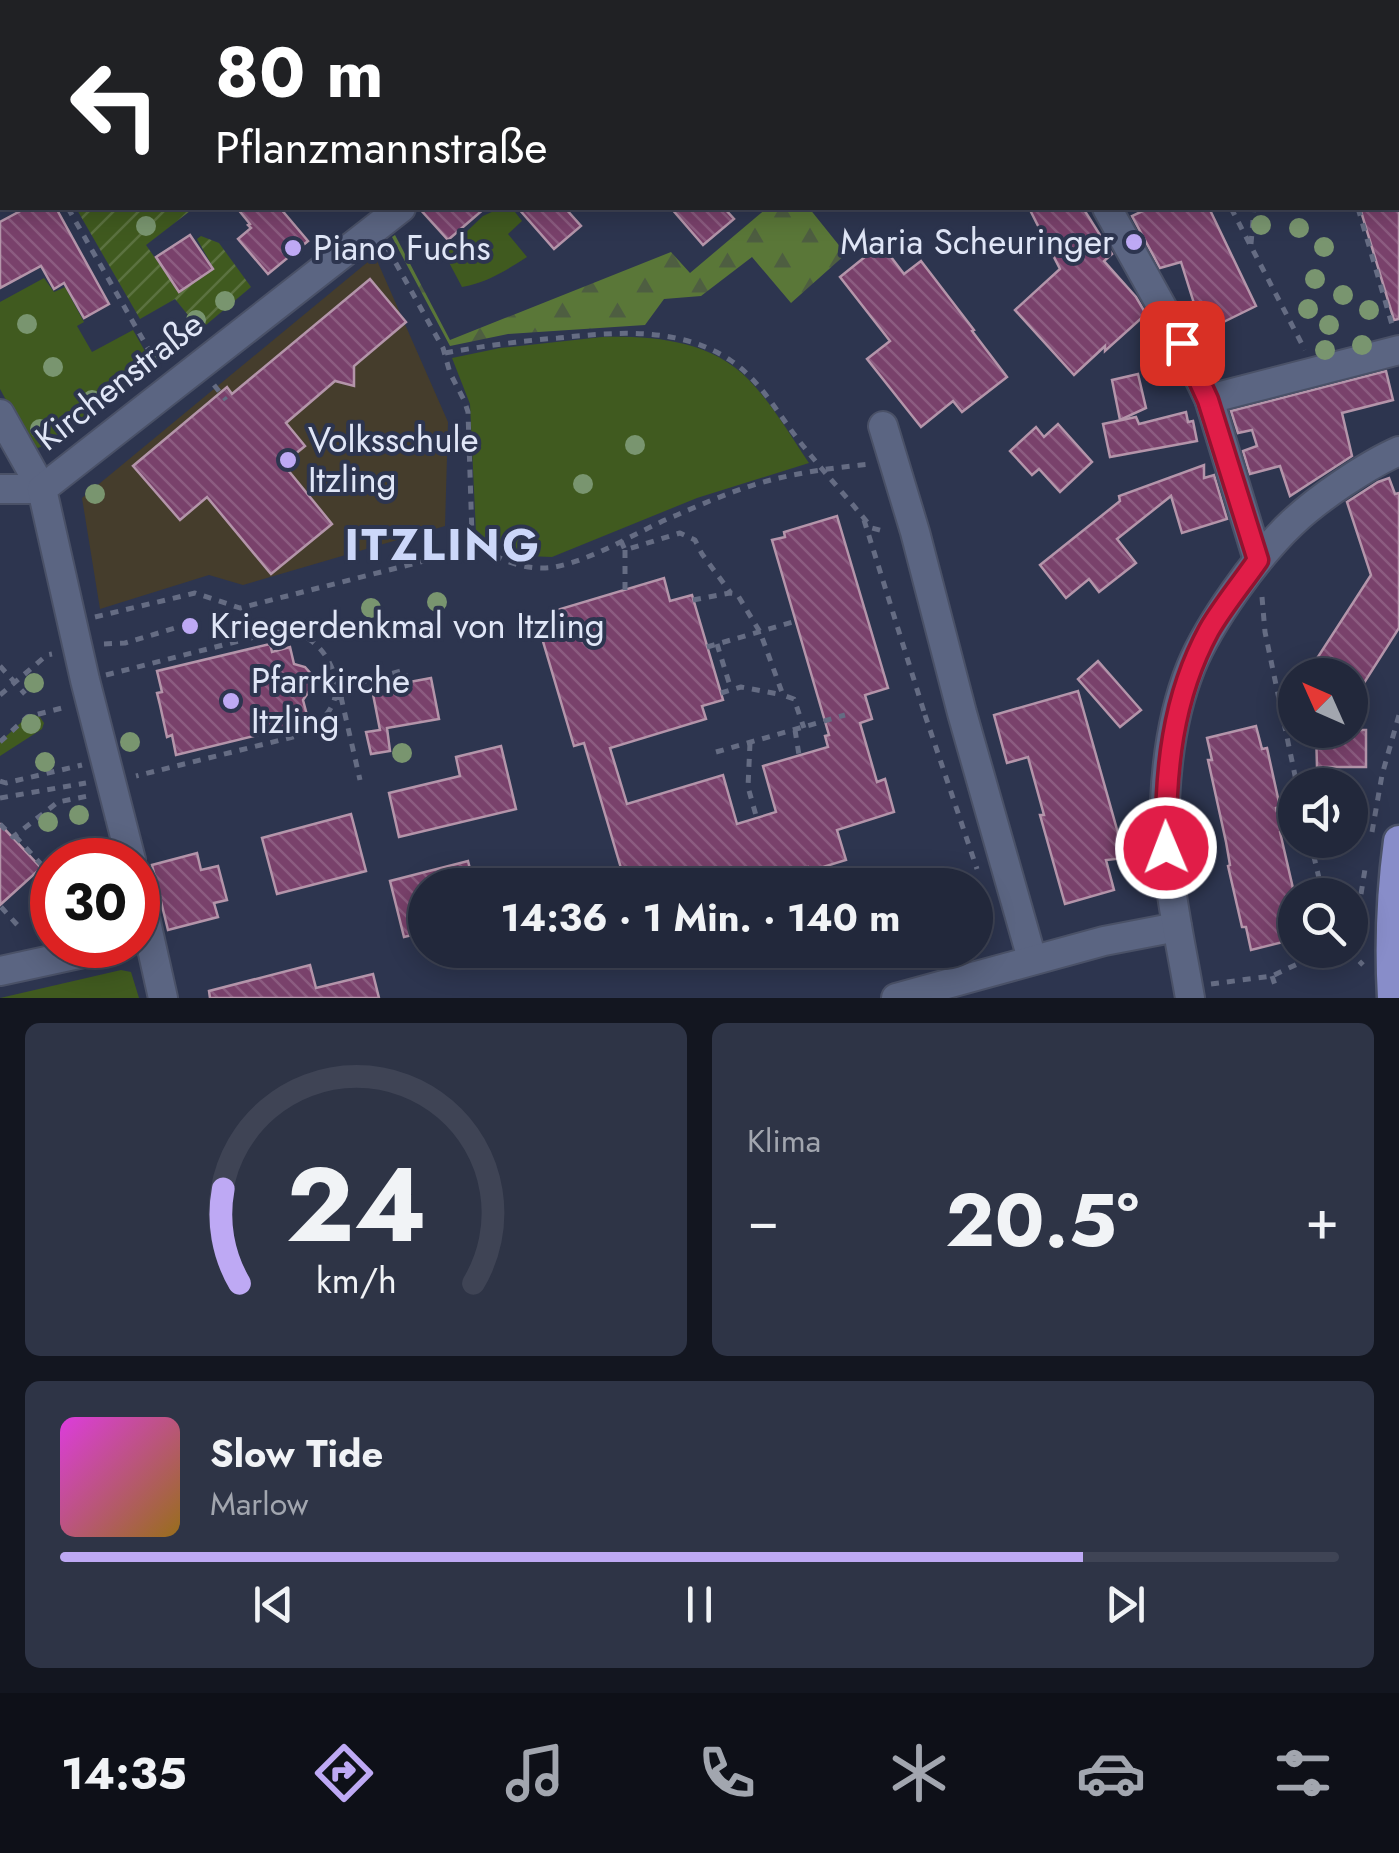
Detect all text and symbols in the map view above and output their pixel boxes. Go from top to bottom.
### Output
text: 80 m [215,22,384,123]
icon: left [50,40,180,170]
text: Pflanzmannstraße [215,115,547,180]
place label: Maria Scheuringer [840,217,1114,267]
place label: Piano Fuchs [313,223,491,273]
marker: Maria Scheuringer [1123,231,1145,253]
marker: Piano Fuchs [282,237,304,259]
street label: Kirchenstraße [24,299,214,463]
pin [1140,301,1225,386]
icon: arrive [1155,316,1210,371]
place label: Volksschule Itzling [308,415,479,505]
marker: Volksschule Itzling [277,449,299,471]
district label: ITZLING [345,512,541,577]
place label: Kriegerdenkmal von Itzling [210,601,605,651]
marker: Kriegerdenkmal von Itzling [179,615,201,637]
place label: Pfarrkirche Itzling [251,656,410,746]
north arrow [1278,658,1368,748]
map controls [1278,658,1368,968]
marker: Pfarrkirche Itzling [220,690,242,712]
button: sound [1278,768,1368,858]
position arrow [1114,796,1218,900]
speed limit sign: 30 [30,838,160,968]
button: search [1278,878,1368,968]
text: 14:36 · 1 Min. · 140 m [501,890,900,945]
text: Klima [747,1118,821,1164]
text: 24 [286,1130,426,1280]
text: 20.5° [945,1166,1139,1274]
text: − [747,1180,779,1260]
text: + [1305,1180,1339,1260]
text: km/h [316,1255,396,1306]
text: Slow Tide [210,1426,383,1481]
text: Marlow [210,1481,308,1527]
icon: previous [246,1577,301,1632]
icon: pause [672,1577,727,1632]
icon: next [1098,1577,1153,1632]
icon: directions [309,1738,379,1808]
icon: music [500,1738,570,1808]
icon: phone [692,1738,762,1808]
icon: climate [884,1738,954,1808]
icon: car [1076,1738,1146,1808]
icon: filters [1268,1738,1338,1808]
text: 14:35 [61,1741,187,1806]

